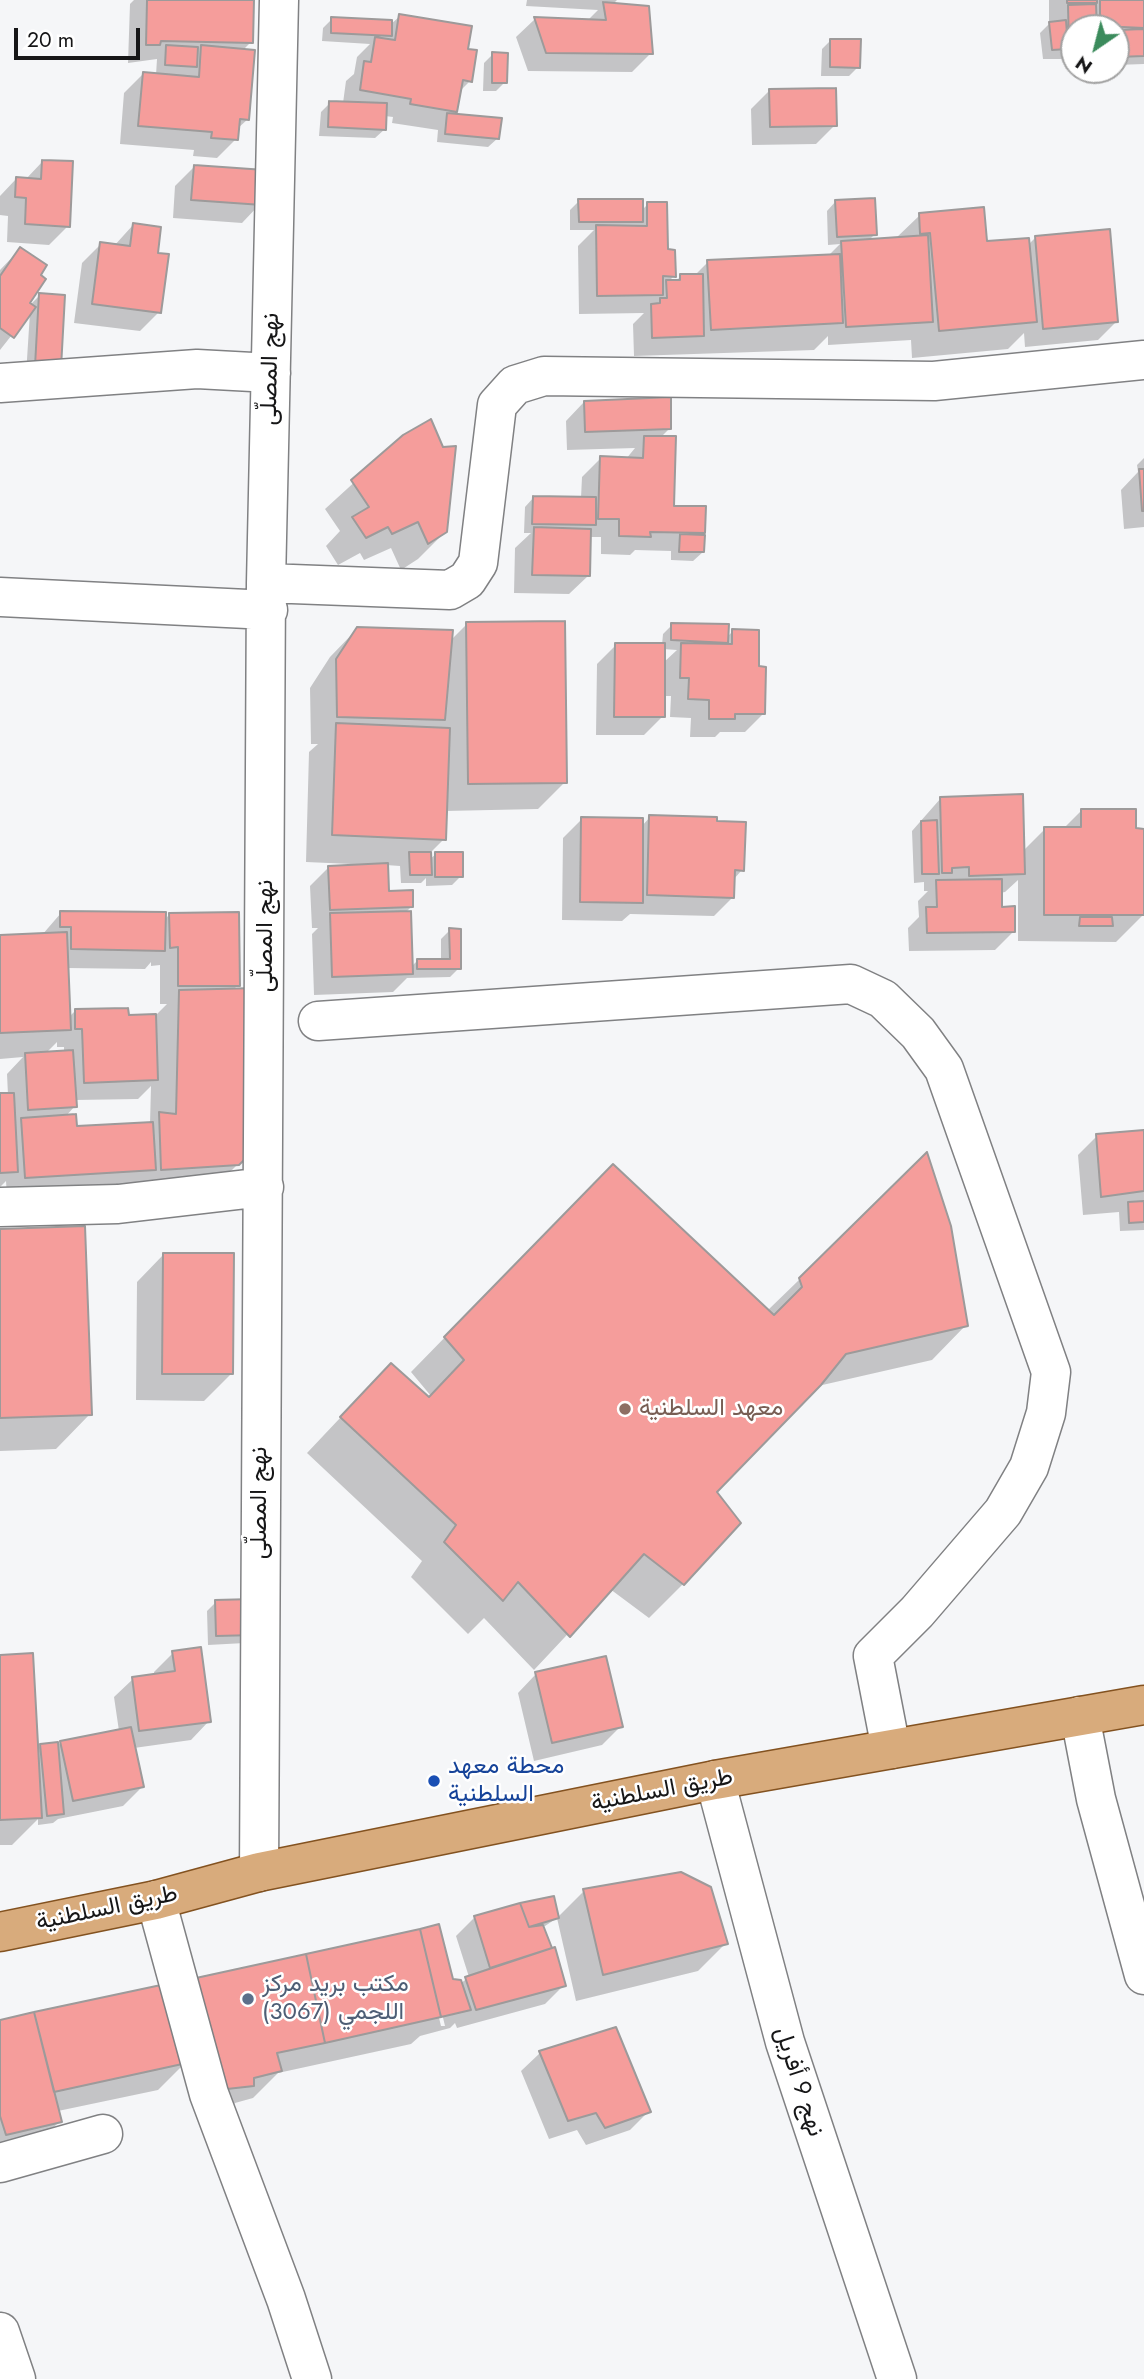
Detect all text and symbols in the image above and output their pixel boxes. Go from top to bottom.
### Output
scale bar [18,14,144,58]
north arrow [1060,14,1130,84]
text: 20 m [27,25,74,55]
text: N [1070,50,1098,80]
street label: نهج المصلّى [256,312,286,426]
street label: نهج المصلّى [252,880,280,992]
place label: معهد السلطنية [639,1395,783,1423]
marker: معهد السلطنية [617,1401,633,1417]
street label: نهج المصلّى [246,1447,274,1559]
place label: محطة معهد السلطنية [448,1753,564,1809]
street label: طريق السلطنية [589,1763,735,1819]
marker: محطة معهد السلطنية [426,1773,442,1789]
street label: طريق السلطنية [34,1880,180,1938]
place label: مكتب بريد مركز اللجمي (3067) [262,1971,409,2027]
marker: مكتب بريد مركز اللجمي (3067) [240,1991,256,2007]
street label: نهج 9 أفريل [767,2023,829,2141]

